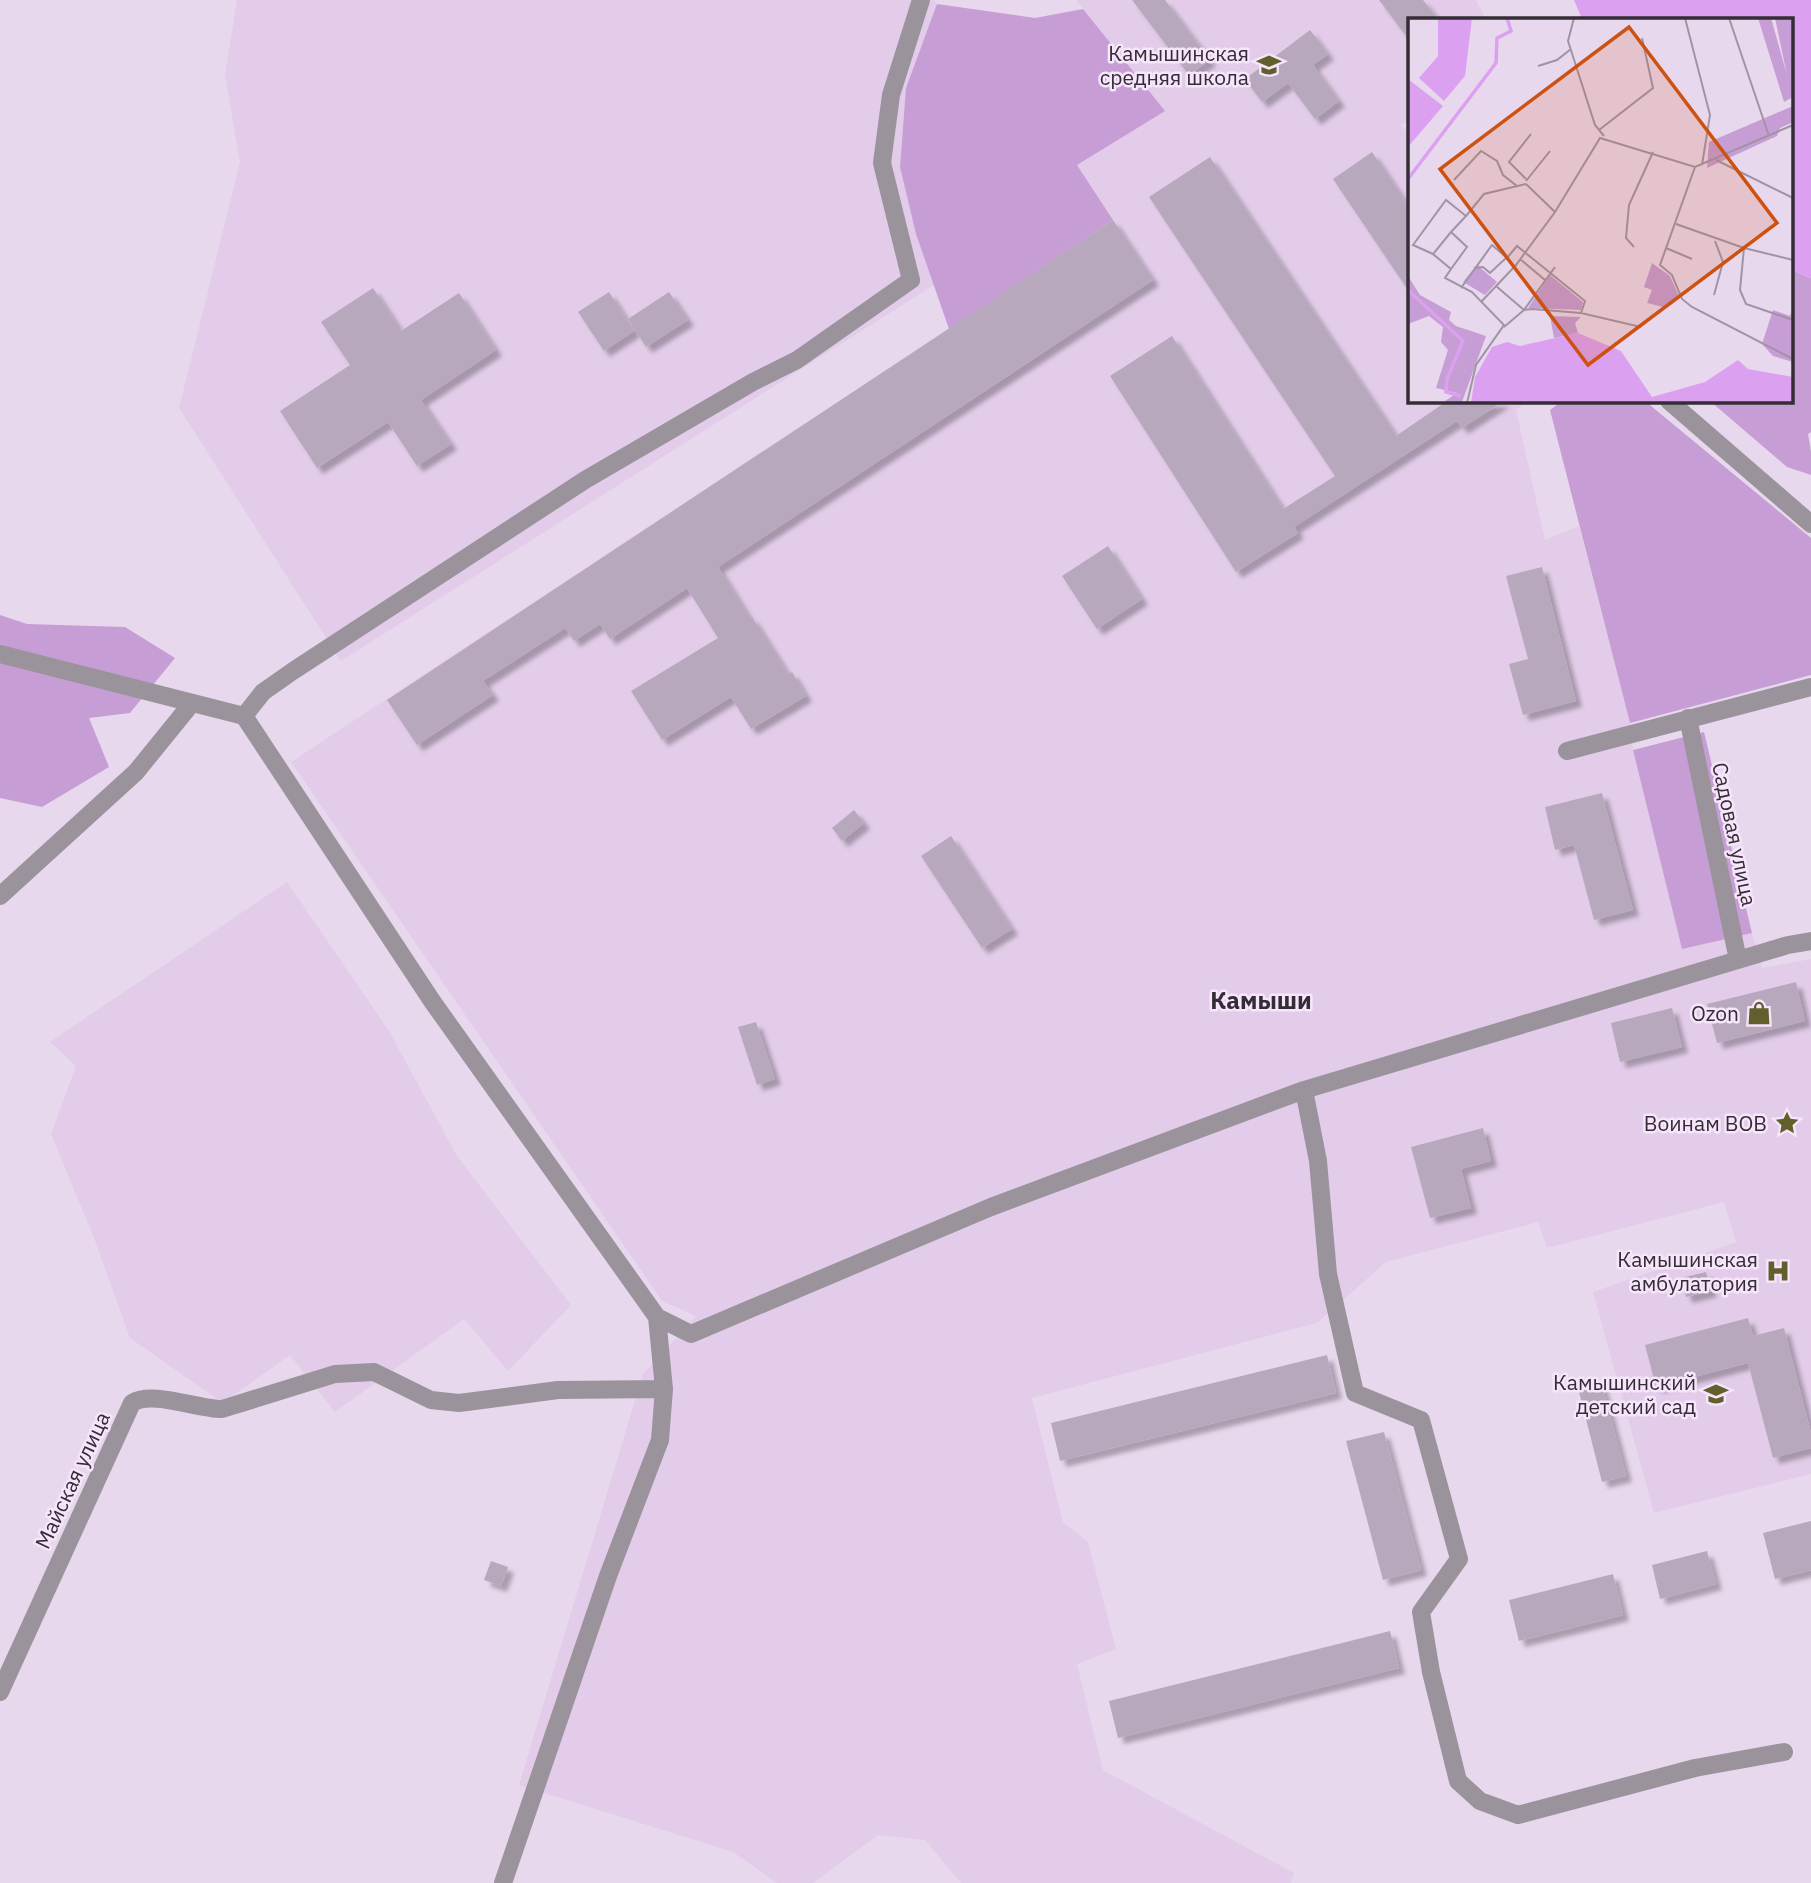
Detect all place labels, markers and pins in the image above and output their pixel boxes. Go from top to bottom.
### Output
place label: Камышинская средняя школа [1100,39,1249,91]
school or university icon: Камышинская средняя школа [1255,51,1283,79]
place label: Ozon [1691,999,1739,1027]
shop icon: Ozon [1745,999,1773,1027]
place label: Воинам ВОВ [1644,1109,1767,1137]
place icon: Воинам ВОВ [1773,1109,1801,1137]
place label: Камышинская амбулатория [1617,1245,1758,1297]
hospital icon: Камышинская амбулатория [1764,1257,1792,1285]
place label: Камышинский детский сад [1553,1368,1696,1420]
school or university icon: Камышинский детский сад [1702,1380,1730,1408]

